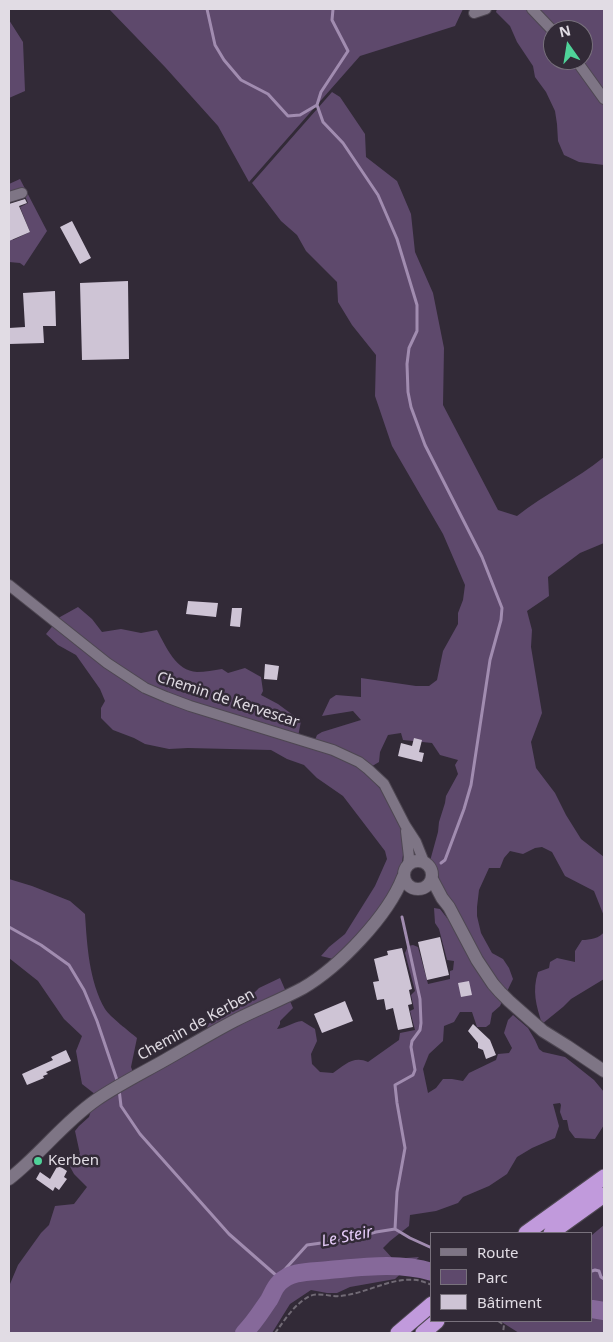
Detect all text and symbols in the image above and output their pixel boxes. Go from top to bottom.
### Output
north arrow [543,20,593,70]
text: N [557,20,572,41]
street label: Chemin de Kervescar [154,668,302,732]
street label: Chemin de Kerben [134,985,258,1065]
place label: Kerben [48,1152,99,1170]
marker: Kerben [32,1155,44,1167]
water label: Le Steir [320,1223,374,1251]
legend [430,1232,593,1322]
text: Route [477,1242,519,1262]
text: Parc [477,1267,508,1287]
text: Bâtiment [477,1292,542,1312]

